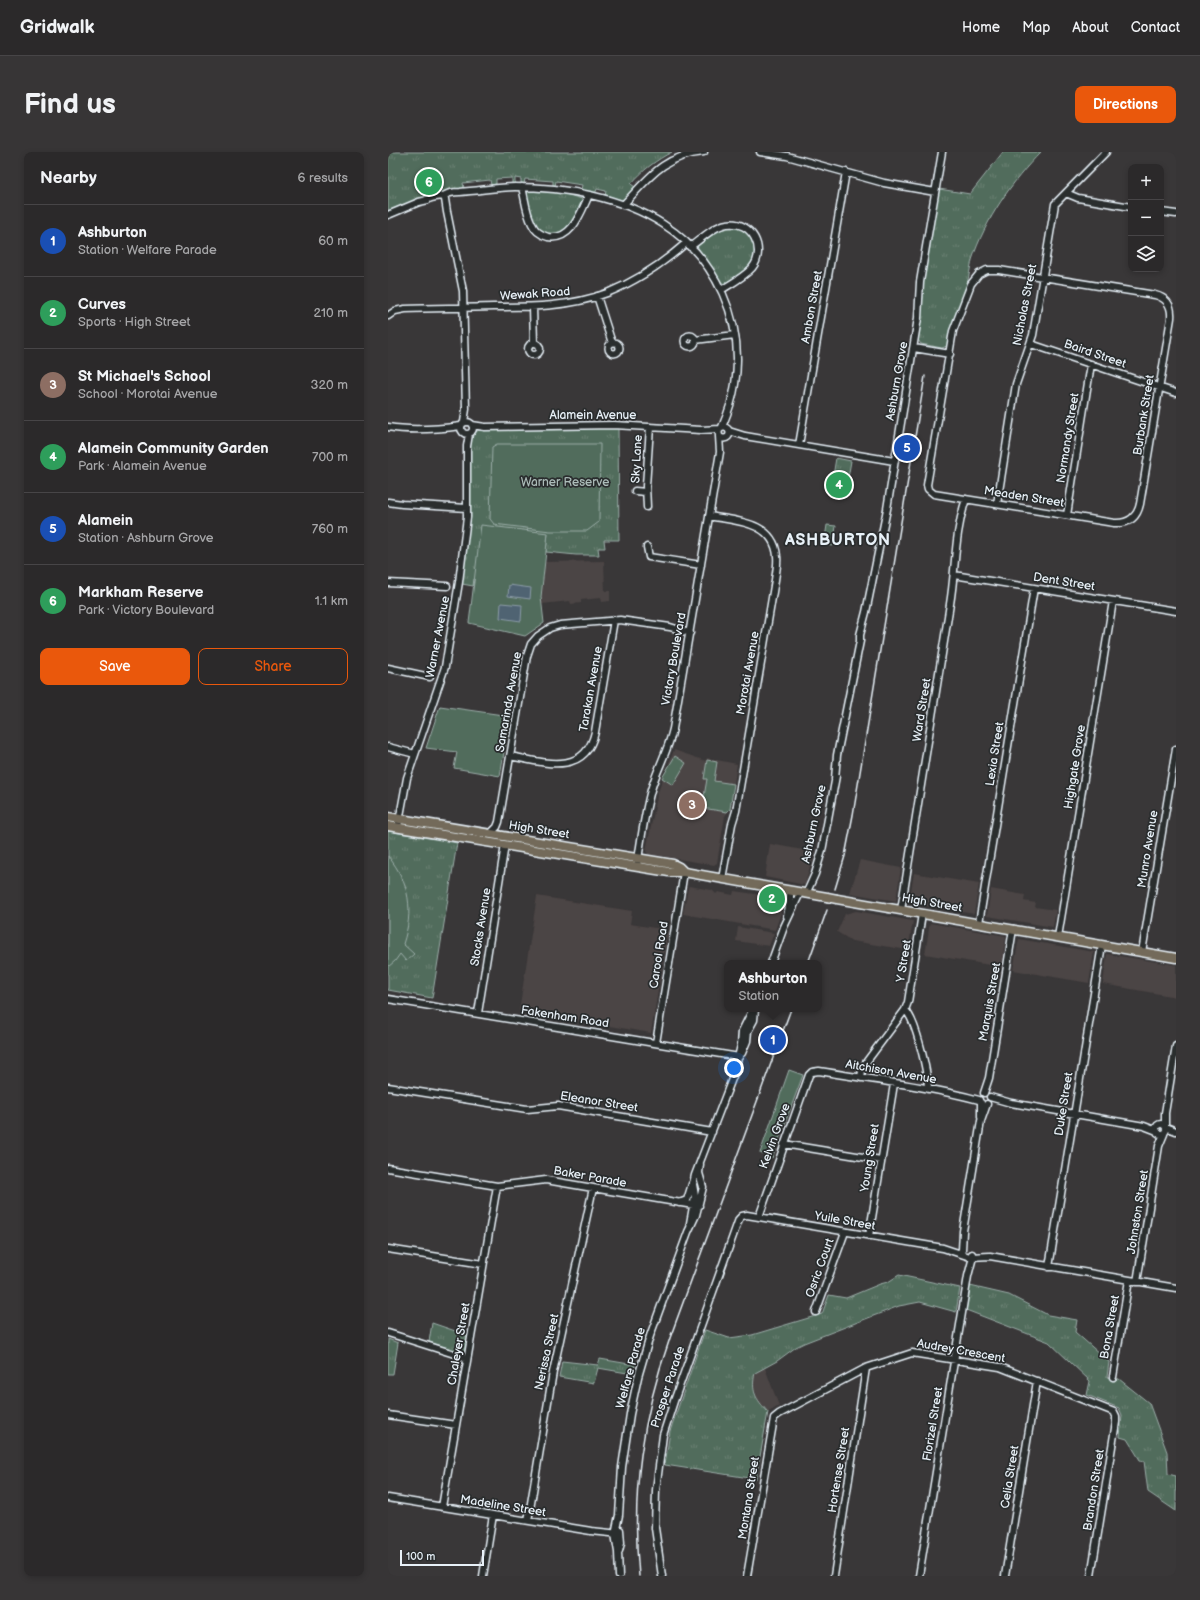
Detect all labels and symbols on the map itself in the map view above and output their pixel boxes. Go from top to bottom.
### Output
pin: 6 [416,167,442,197]
street label: Nicholas Street [1010,263,1040,347]
street label: Ambon Street [798,269,826,345]
street label: Wewak Road [499,284,571,304]
street label: Baird Street [1062,336,1128,372]
street label: Ashburn Grove [883,340,911,422]
street label: Burbank Street [1130,373,1158,456]
street label: Normandy Street [1053,392,1083,484]
street label: Alamein Avenue [550,408,636,423]
pin: 5 [894,433,920,463]
street label: Sky Lane [628,434,646,484]
pin: 4 [826,470,852,500]
park label: Warner Reserve [521,475,609,490]
street label: Meaden Street [983,483,1065,511]
district label: ASHBURTON [784,531,891,550]
street label: Dent Street [1032,570,1096,594]
street label: Warner Avenue [423,595,453,679]
street label: Victory Boulevard [658,611,690,707]
street label: Morotai Avenue [733,630,763,716]
street label: Tarakan Avenue [576,645,606,733]
street label: Samarinda Avenue [493,651,525,753]
street label: Ward Street [910,677,934,743]
street label: Lexia Street [983,721,1008,787]
street label: Highgate Grove [1061,724,1089,810]
street label: Ashburn Grove [798,783,830,865]
pin: 3 [679,790,705,820]
street label: Munro Avenue [1134,809,1162,889]
street label: High Street [508,818,571,842]
pin: 2 [759,884,785,914]
street label: Stocks Avenue [467,887,495,967]
street label: High Street [901,890,964,916]
street label: Carool Road [646,920,672,990]
street label: Y Street [893,938,915,984]
street label: Marquis Street [976,961,1004,1043]
street label: Fakenham Road [520,1003,610,1031]
pin: 1 [760,1025,786,1055]
street label: Aitchison Avenue [844,1057,938,1087]
your location [724,1058,744,1078]
street label: Duke Street [1052,1071,1076,1137]
street label: Eleanor Street [559,1088,639,1116]
street label: Kelvin Grove [756,1101,794,1171]
street label: Young Street [857,1122,883,1194]
street label: Baker Parade [552,1163,628,1191]
street label: Johnston Street [1124,1169,1152,1255]
street label: Yuile Street [812,1208,877,1234]
street label: Osric Court [802,1236,838,1300]
street label: Bona Street [1097,1294,1123,1360]
street label: Chaleyer Street [444,1301,474,1386]
street label: Nerissa Street [532,1312,563,1392]
street label: Welfare Parade [613,1326,649,1410]
street label: Audrey Crescent [916,1336,1007,1366]
street label: Prosper Parade [648,1344,688,1430]
street label: Florizel Street [920,1385,946,1462]
street label: Hortense Street [825,1426,853,1514]
street label: Celia Street [998,1444,1022,1510]
street label: Brandon Street [1080,1448,1108,1532]
street label: Montana Street [735,1455,763,1540]
street label: Madeline Street [459,1492,547,1520]
scale bar [400,1548,484,1567]

